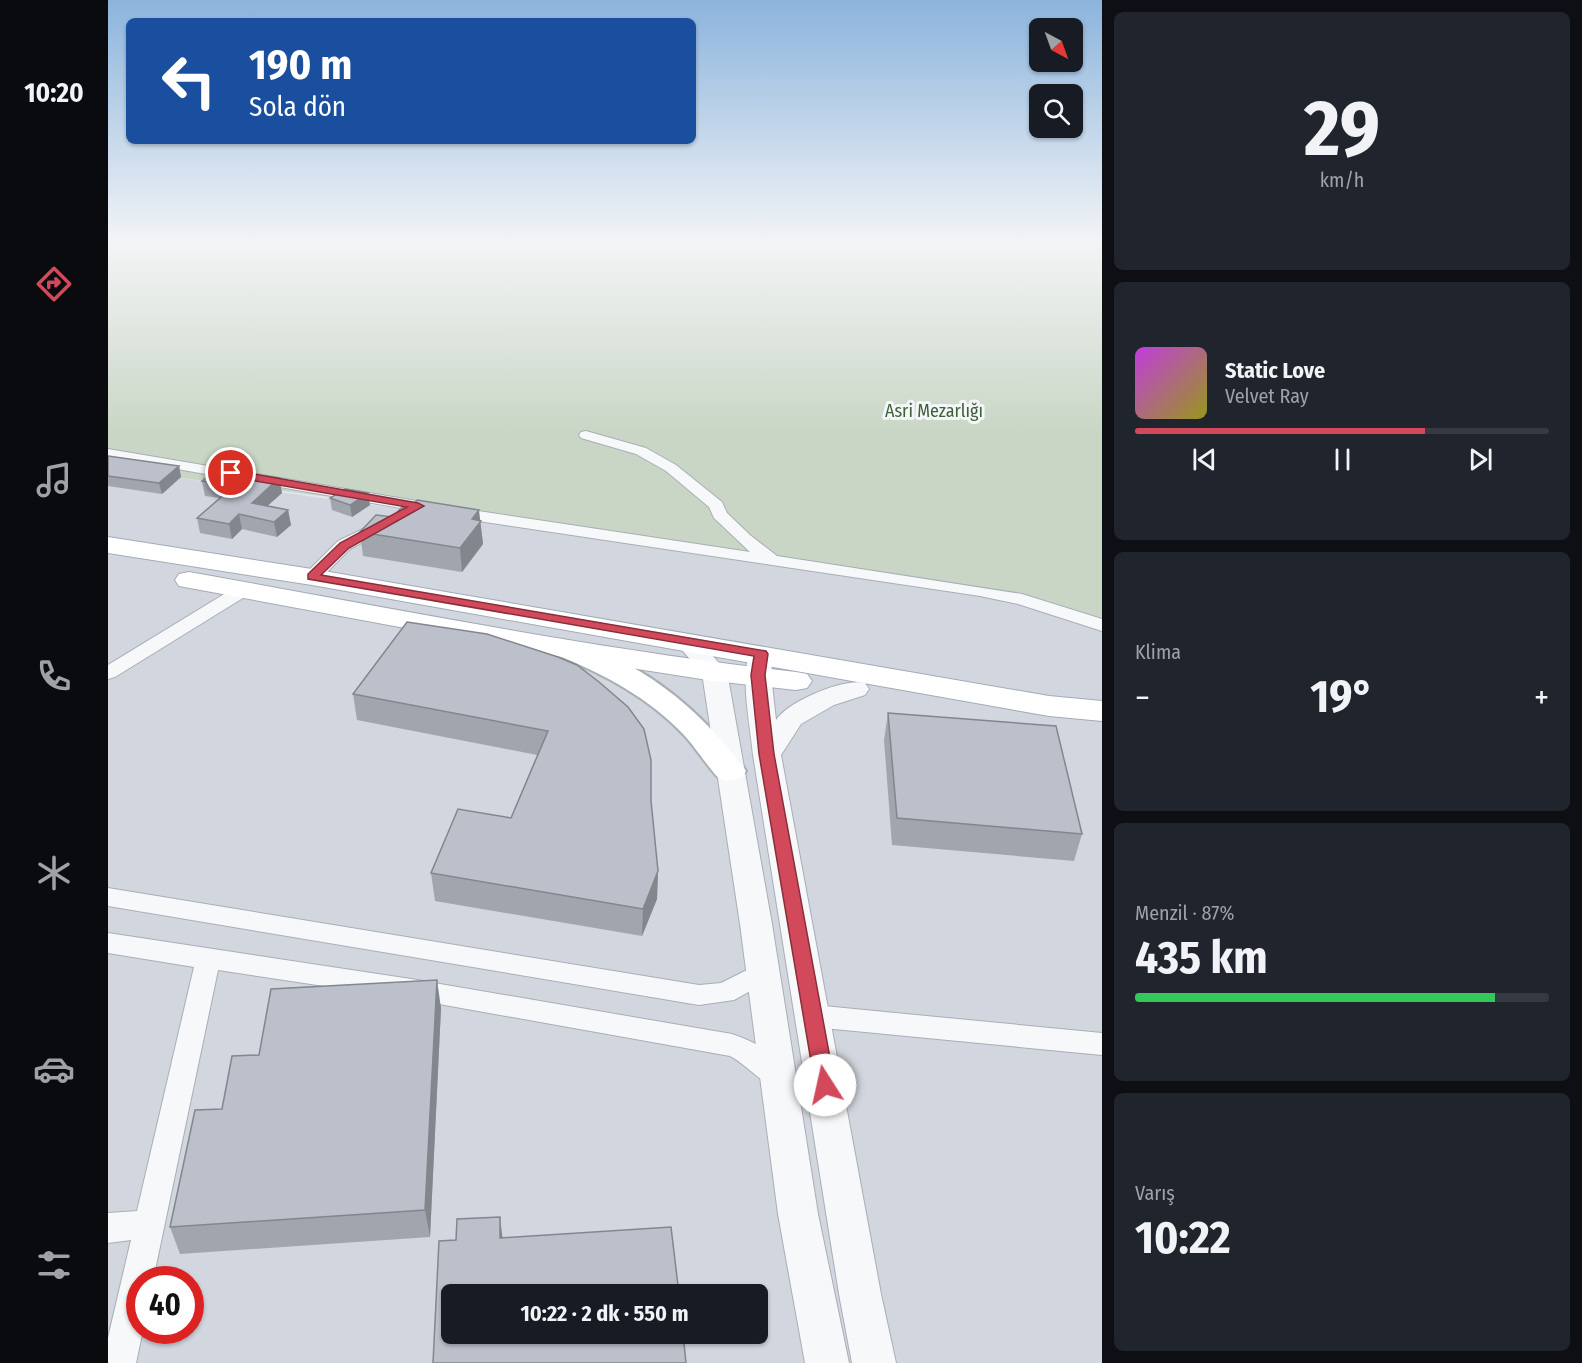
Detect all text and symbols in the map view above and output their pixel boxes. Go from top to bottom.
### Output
north arrow [1029,18,1083,72]
map controls [1029,18,1083,138]
text: 190 m [249,40,352,90]
icon: left [150,42,228,120]
text: 10:20 [24,77,84,109]
text: 29 [1304,82,1380,176]
button: search [1029,84,1083,138]
text: Sola dön [249,91,346,123]
text: km/h [1320,168,1364,192]
icon: directions [33,263,75,305]
text: Static Love [1225,357,1325,384]
text: Velvet Ray [1225,384,1309,408]
park label: Asri Mezarlığı [885,400,983,422]
icon: previous [1188,443,1221,476]
icon: pause [1326,443,1359,476]
icon: next [1464,443,1497,476]
pin [205,447,256,498]
icon: arrive [214,456,247,489]
icon: music [33,459,75,501]
text: Klima [1135,640,1181,664]
icon: phone [33,655,75,697]
text: 19° [1310,670,1374,724]
text: − [1135,678,1150,718]
text: + [1534,678,1549,718]
icon: climate [33,852,75,894]
text: Menzil · 87% [1135,901,1235,925]
text: 435 km [1135,931,1268,985]
icon: car [33,1048,75,1090]
position arrow [793,1053,857,1117]
text: Varış [1135,1181,1175,1205]
text: 10:22 [1135,1211,1231,1265]
icon: filters [33,1244,75,1286]
speed limit sign: 40 [126,1266,204,1344]
text: 10:22 · 2 dk · 550 m [521,1300,688,1327]

